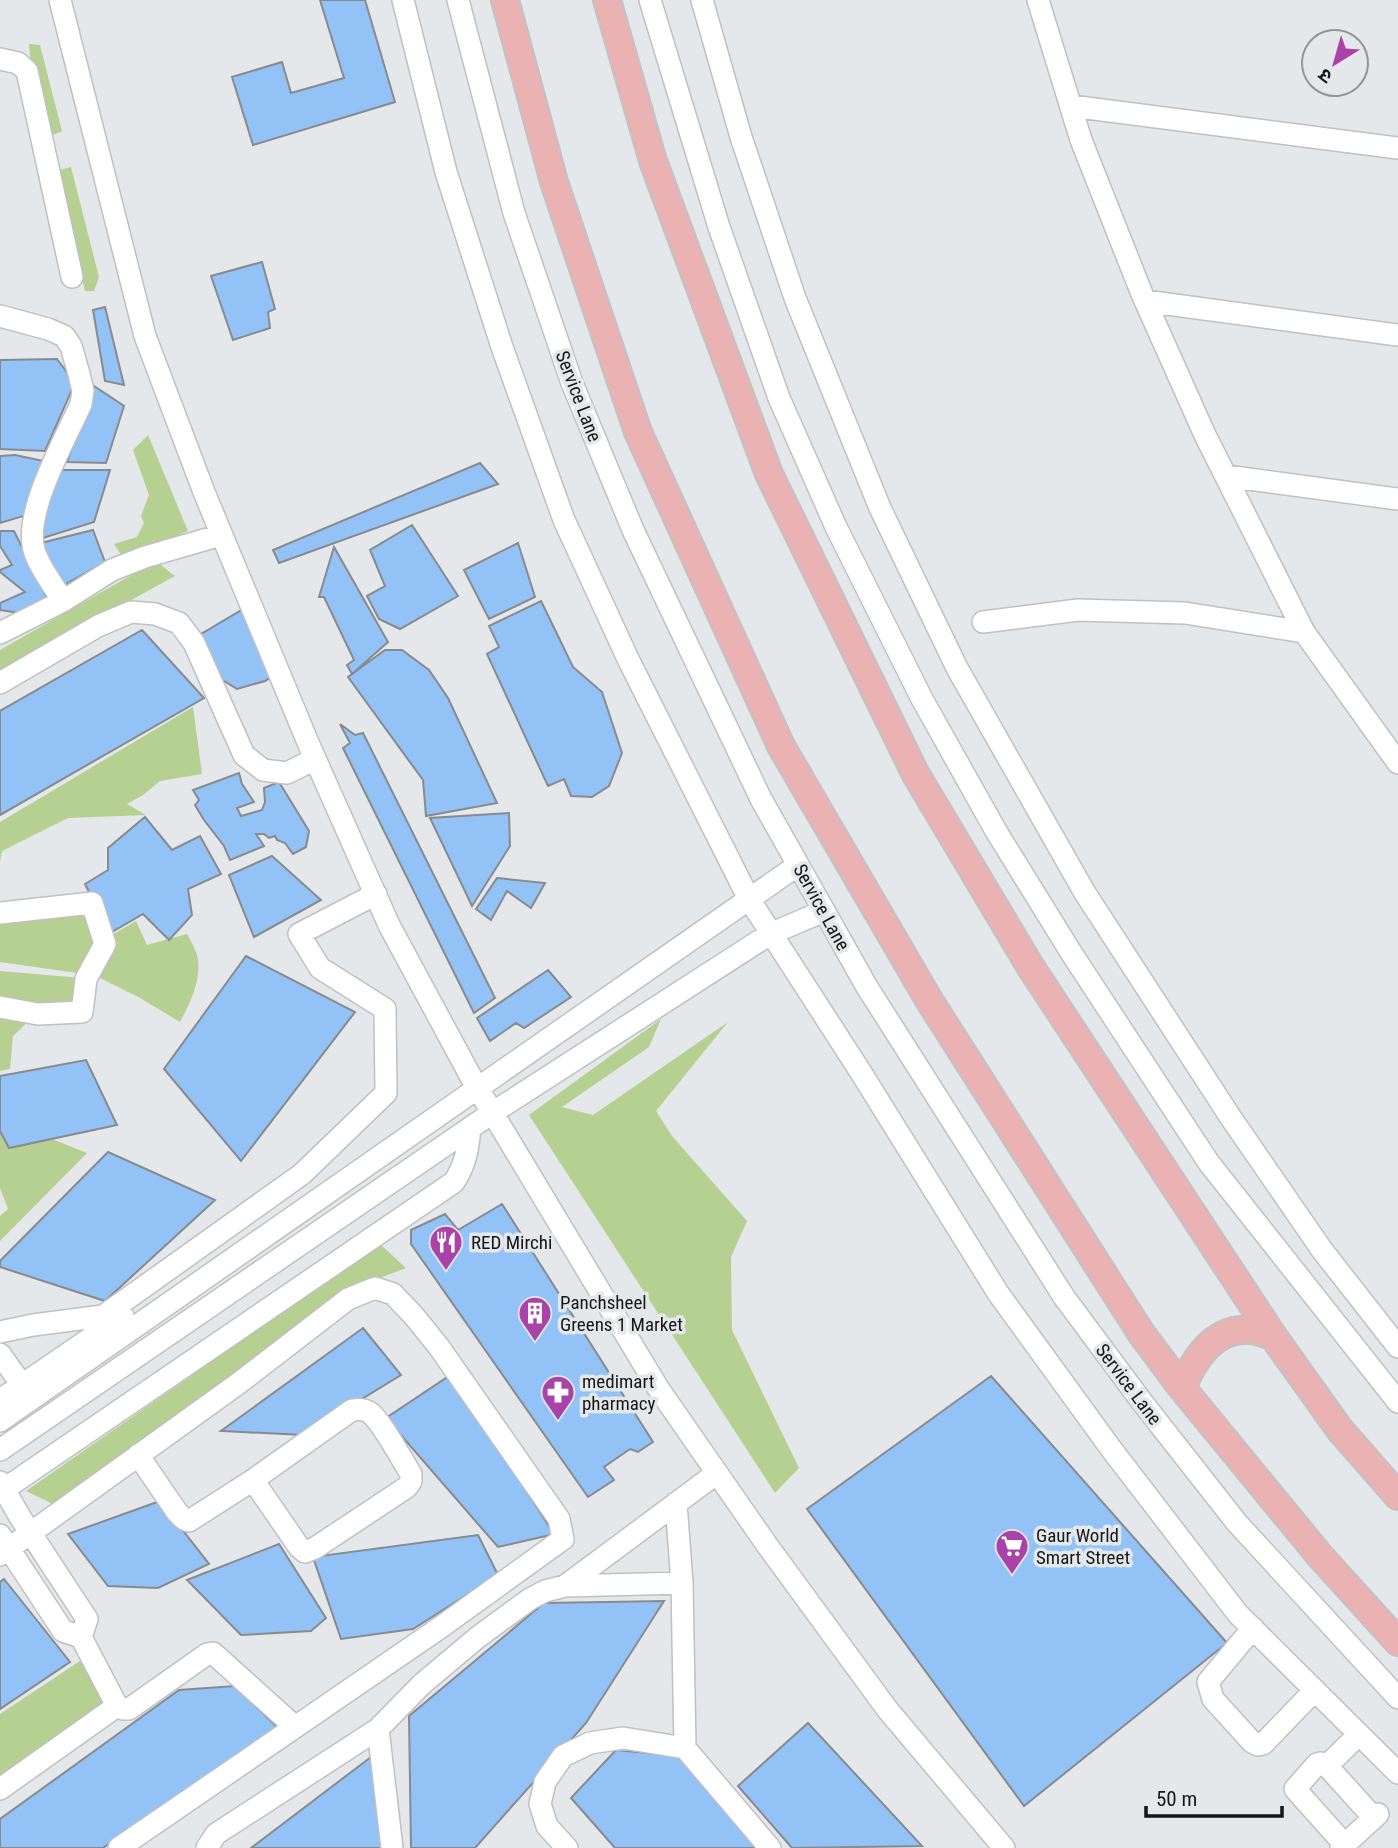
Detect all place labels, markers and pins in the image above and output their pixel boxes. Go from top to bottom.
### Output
restaurant icon: RED Mirchi [427,1223,465,1272]
place label: RED Mirchi [471,1231,552,1254]
place label: Panchsheel Greens 1 Market [560,1291,683,1336]
building icon: Panchsheel Greens 1 Market [516,1294,554,1343]
place label: medimart pharmacy [582,1370,656,1415]
pharmacy icon: medimart pharmacy [539,1373,577,1422]
place label: Gaur World Smart Street [1036,1524,1130,1569]
supermarket icon: Gaur World Smart Street [993,1527,1031,1576]

